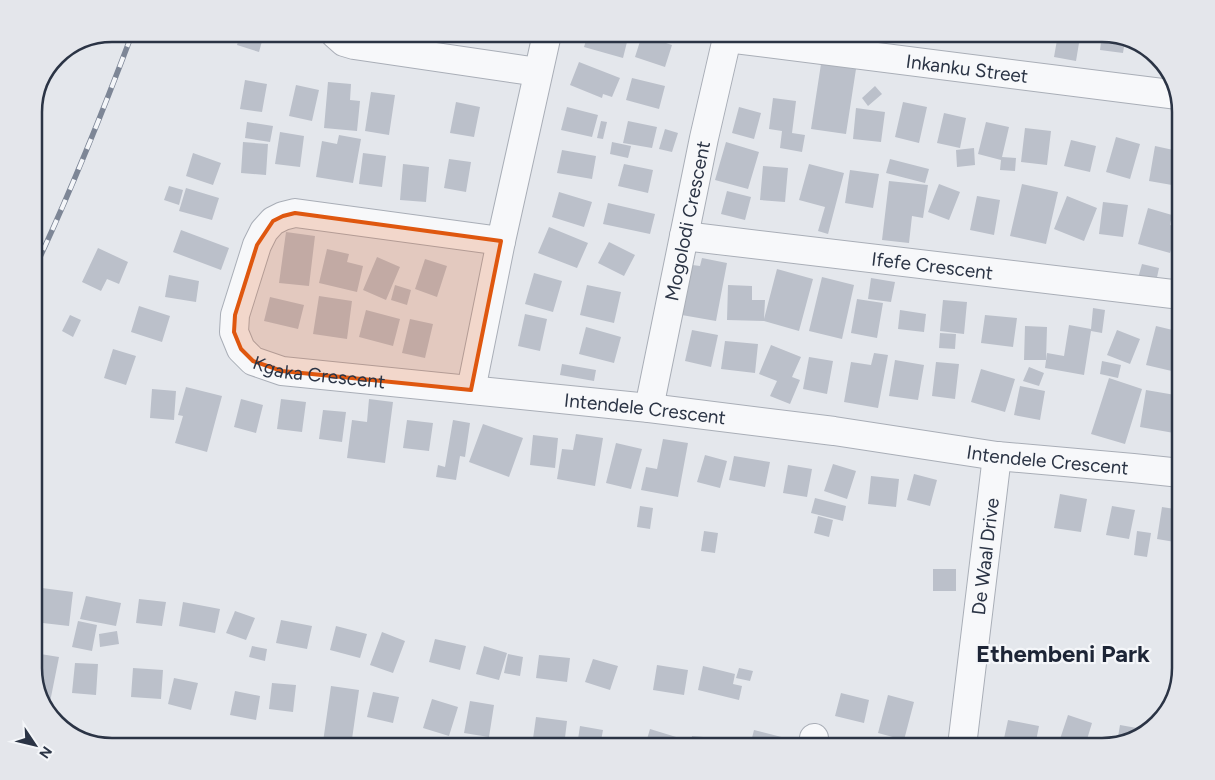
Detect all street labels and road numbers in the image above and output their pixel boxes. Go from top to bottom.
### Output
street label: Inkanku Street [905,50,1029,88]
street label: Mogolodi Crescent [660,139,715,303]
street label: Ifefe Crescent [870,247,994,285]
street label: Kgaka Crescent [250,351,386,393]
street label: Intendele Crescent [563,389,727,429]
street label: Intendele Crescent [965,441,1130,480]
street label: De Waal Drive [967,497,1004,616]

